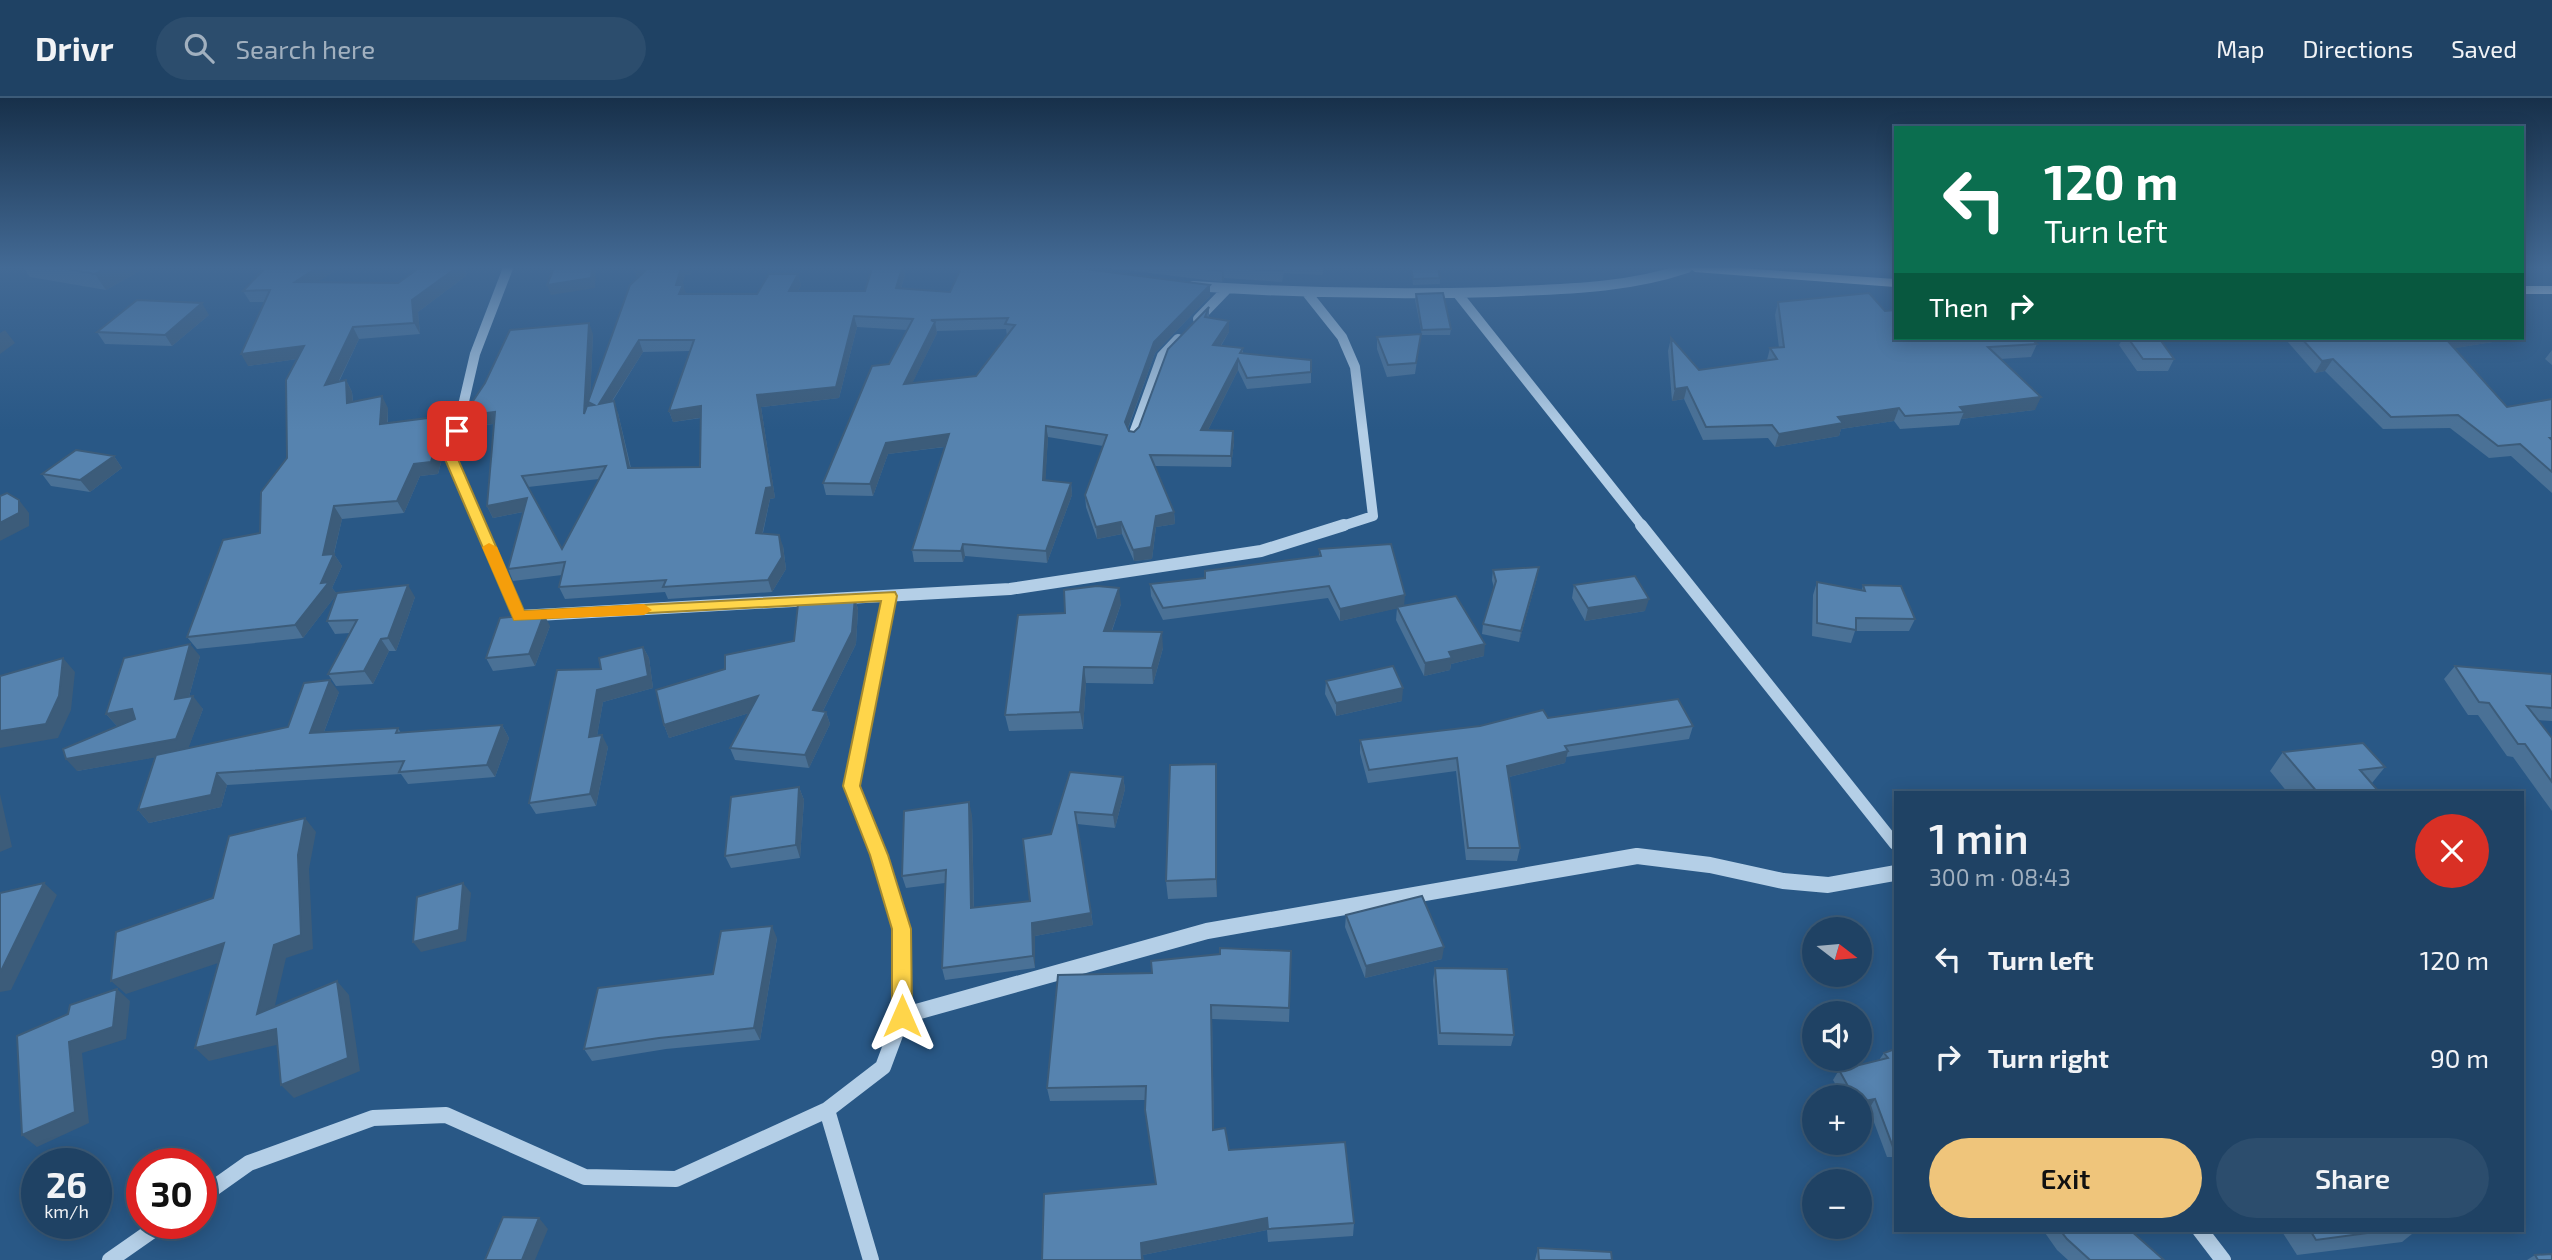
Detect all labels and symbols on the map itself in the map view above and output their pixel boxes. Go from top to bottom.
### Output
pin [427,401,487,461]
north arrow [1802,917,1872,987]
position arrow [865,979,939,1053]
speed limit sign: 30 [126,1148,217,1239]

